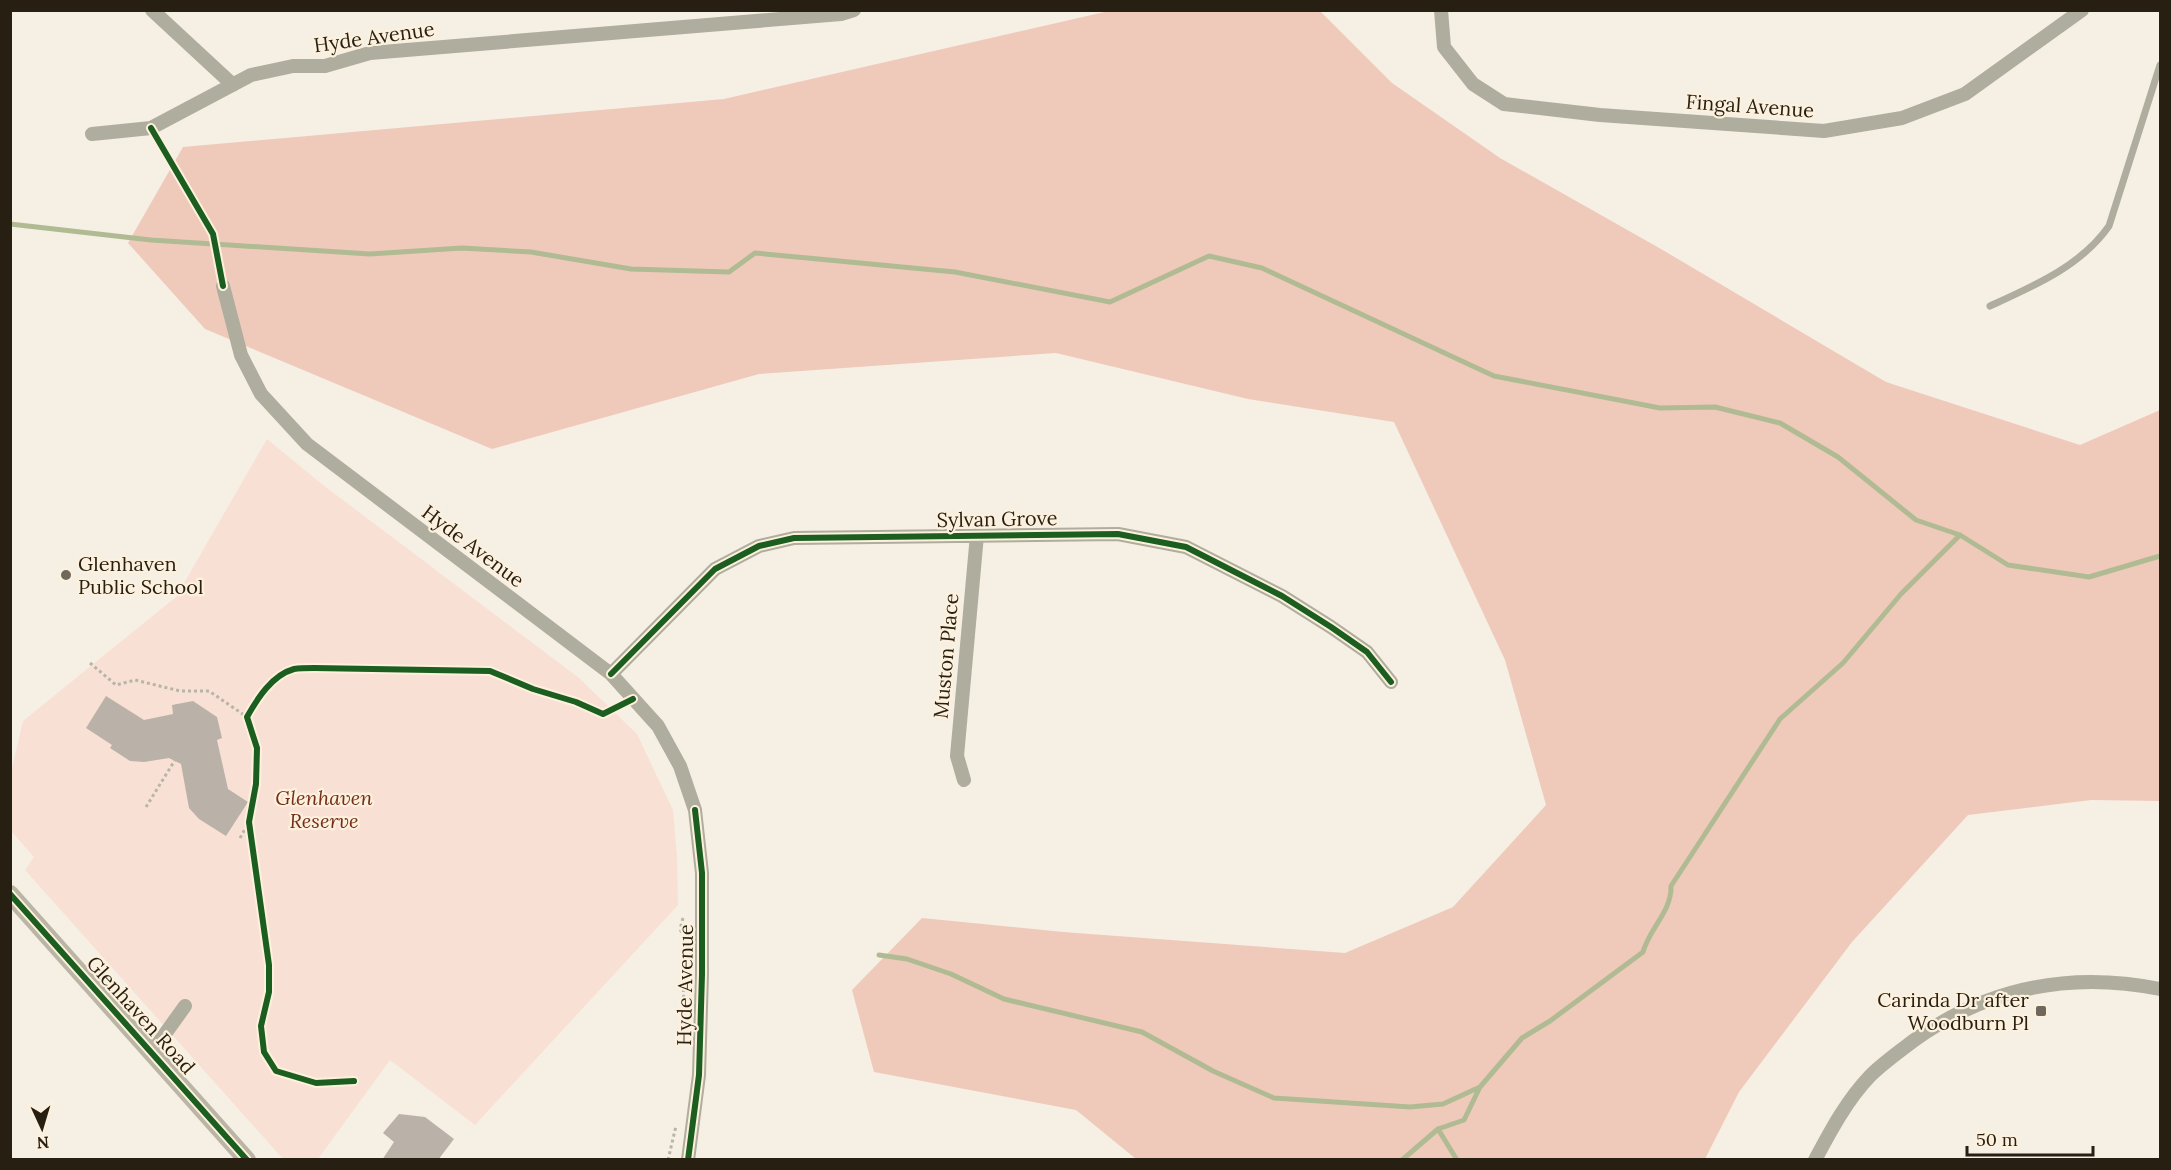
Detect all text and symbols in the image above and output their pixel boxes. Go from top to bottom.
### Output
street label: Hyde Avenue [312,16,436,57]
street label: Fingal Avenue [1685,89,1815,122]
street label: Hyde Avenue [417,499,529,592]
street label: Sylvan Grove [936,505,1058,532]
place label: Glenhaven Public School [78,551,203,599]
marker: Glenhaven Public School [59,568,73,582]
street label: Muston Place [928,592,963,720]
park label: Glenhaven Reserve [275,785,373,833]
street label: Hyde Avenue [671,924,698,1046]
street label: Glenhaven Road [82,950,201,1079]
place label: Carinda Dr after Woodburn Pl [1877,987,2029,1035]
marker: Carinda Dr after Woodburn Pl [2034,1004,2048,1018]
north arrow [12,1098,72,1158]
scale bar [1967,1119,2093,1157]
text: 50 m [1976,1128,2018,1151]
text: N [36,1133,50,1153]

